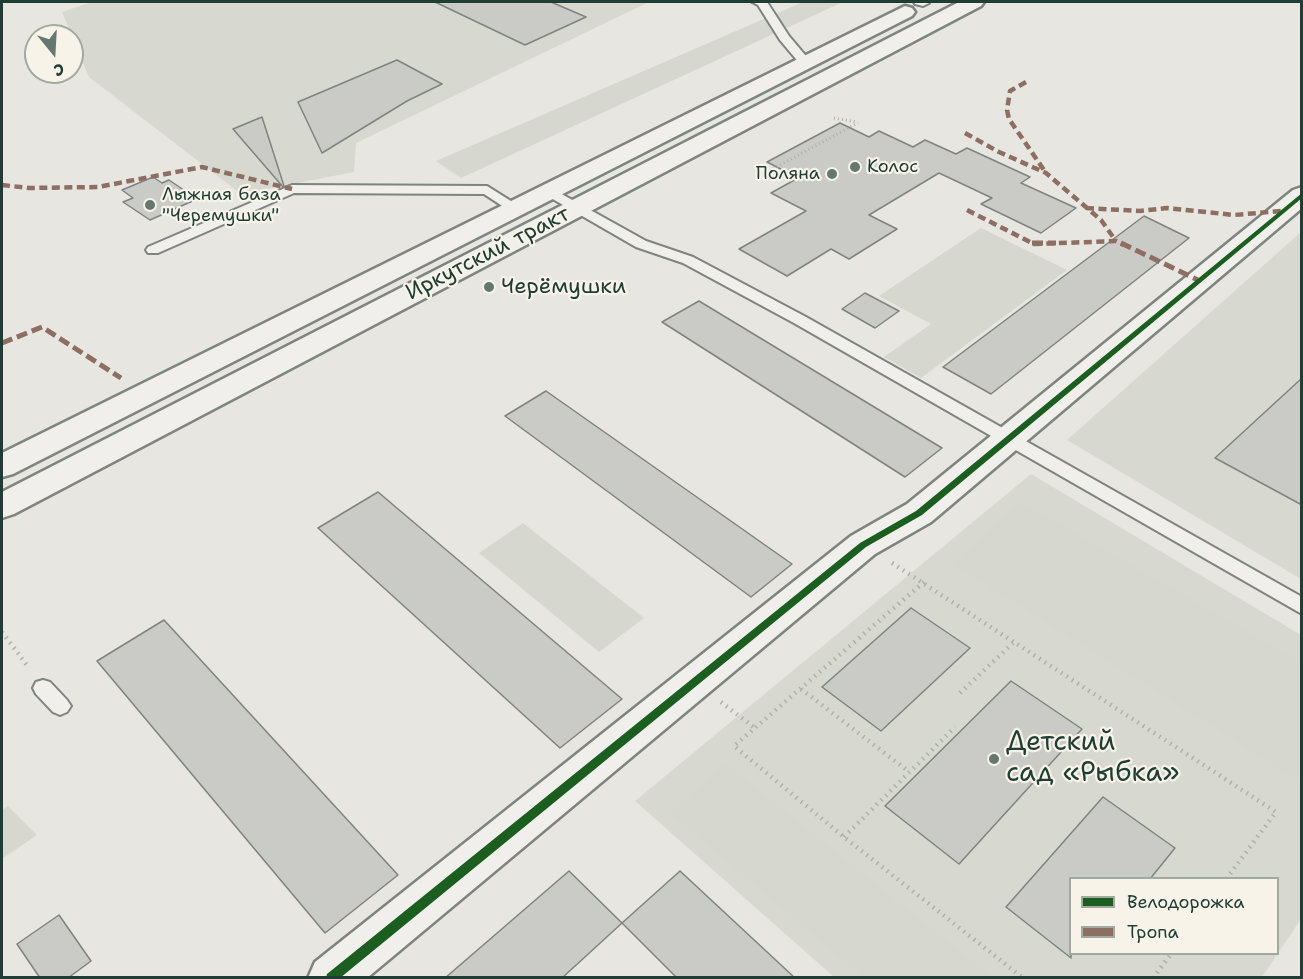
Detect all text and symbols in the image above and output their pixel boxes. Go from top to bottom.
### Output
north arrow [24,24,84,84]
text: С [51,58,67,81]
place label: Колос [867,156,918,178]
marker: Колос [848,160,862,174]
place label: Поляна [756,163,820,185]
marker: Поляна [825,167,839,181]
place label: Лыжная база "Черемушки" [162,184,281,226]
marker: Лыжная база "Черемушки" [143,198,157,212]
street label: Иркутский тракт [402,201,574,307]
place label: Черёмушки [501,274,626,300]
marker: Черёмушки [482,280,496,294]
place label: Детский сад «Рыбка» [1006,727,1179,790]
marker: Детский сад «Рыбка» [987,752,1001,766]
legend [1069,877,1279,955]
text: Велодорожка [1127,890,1245,914]
text: Тропа [1127,920,1179,944]

